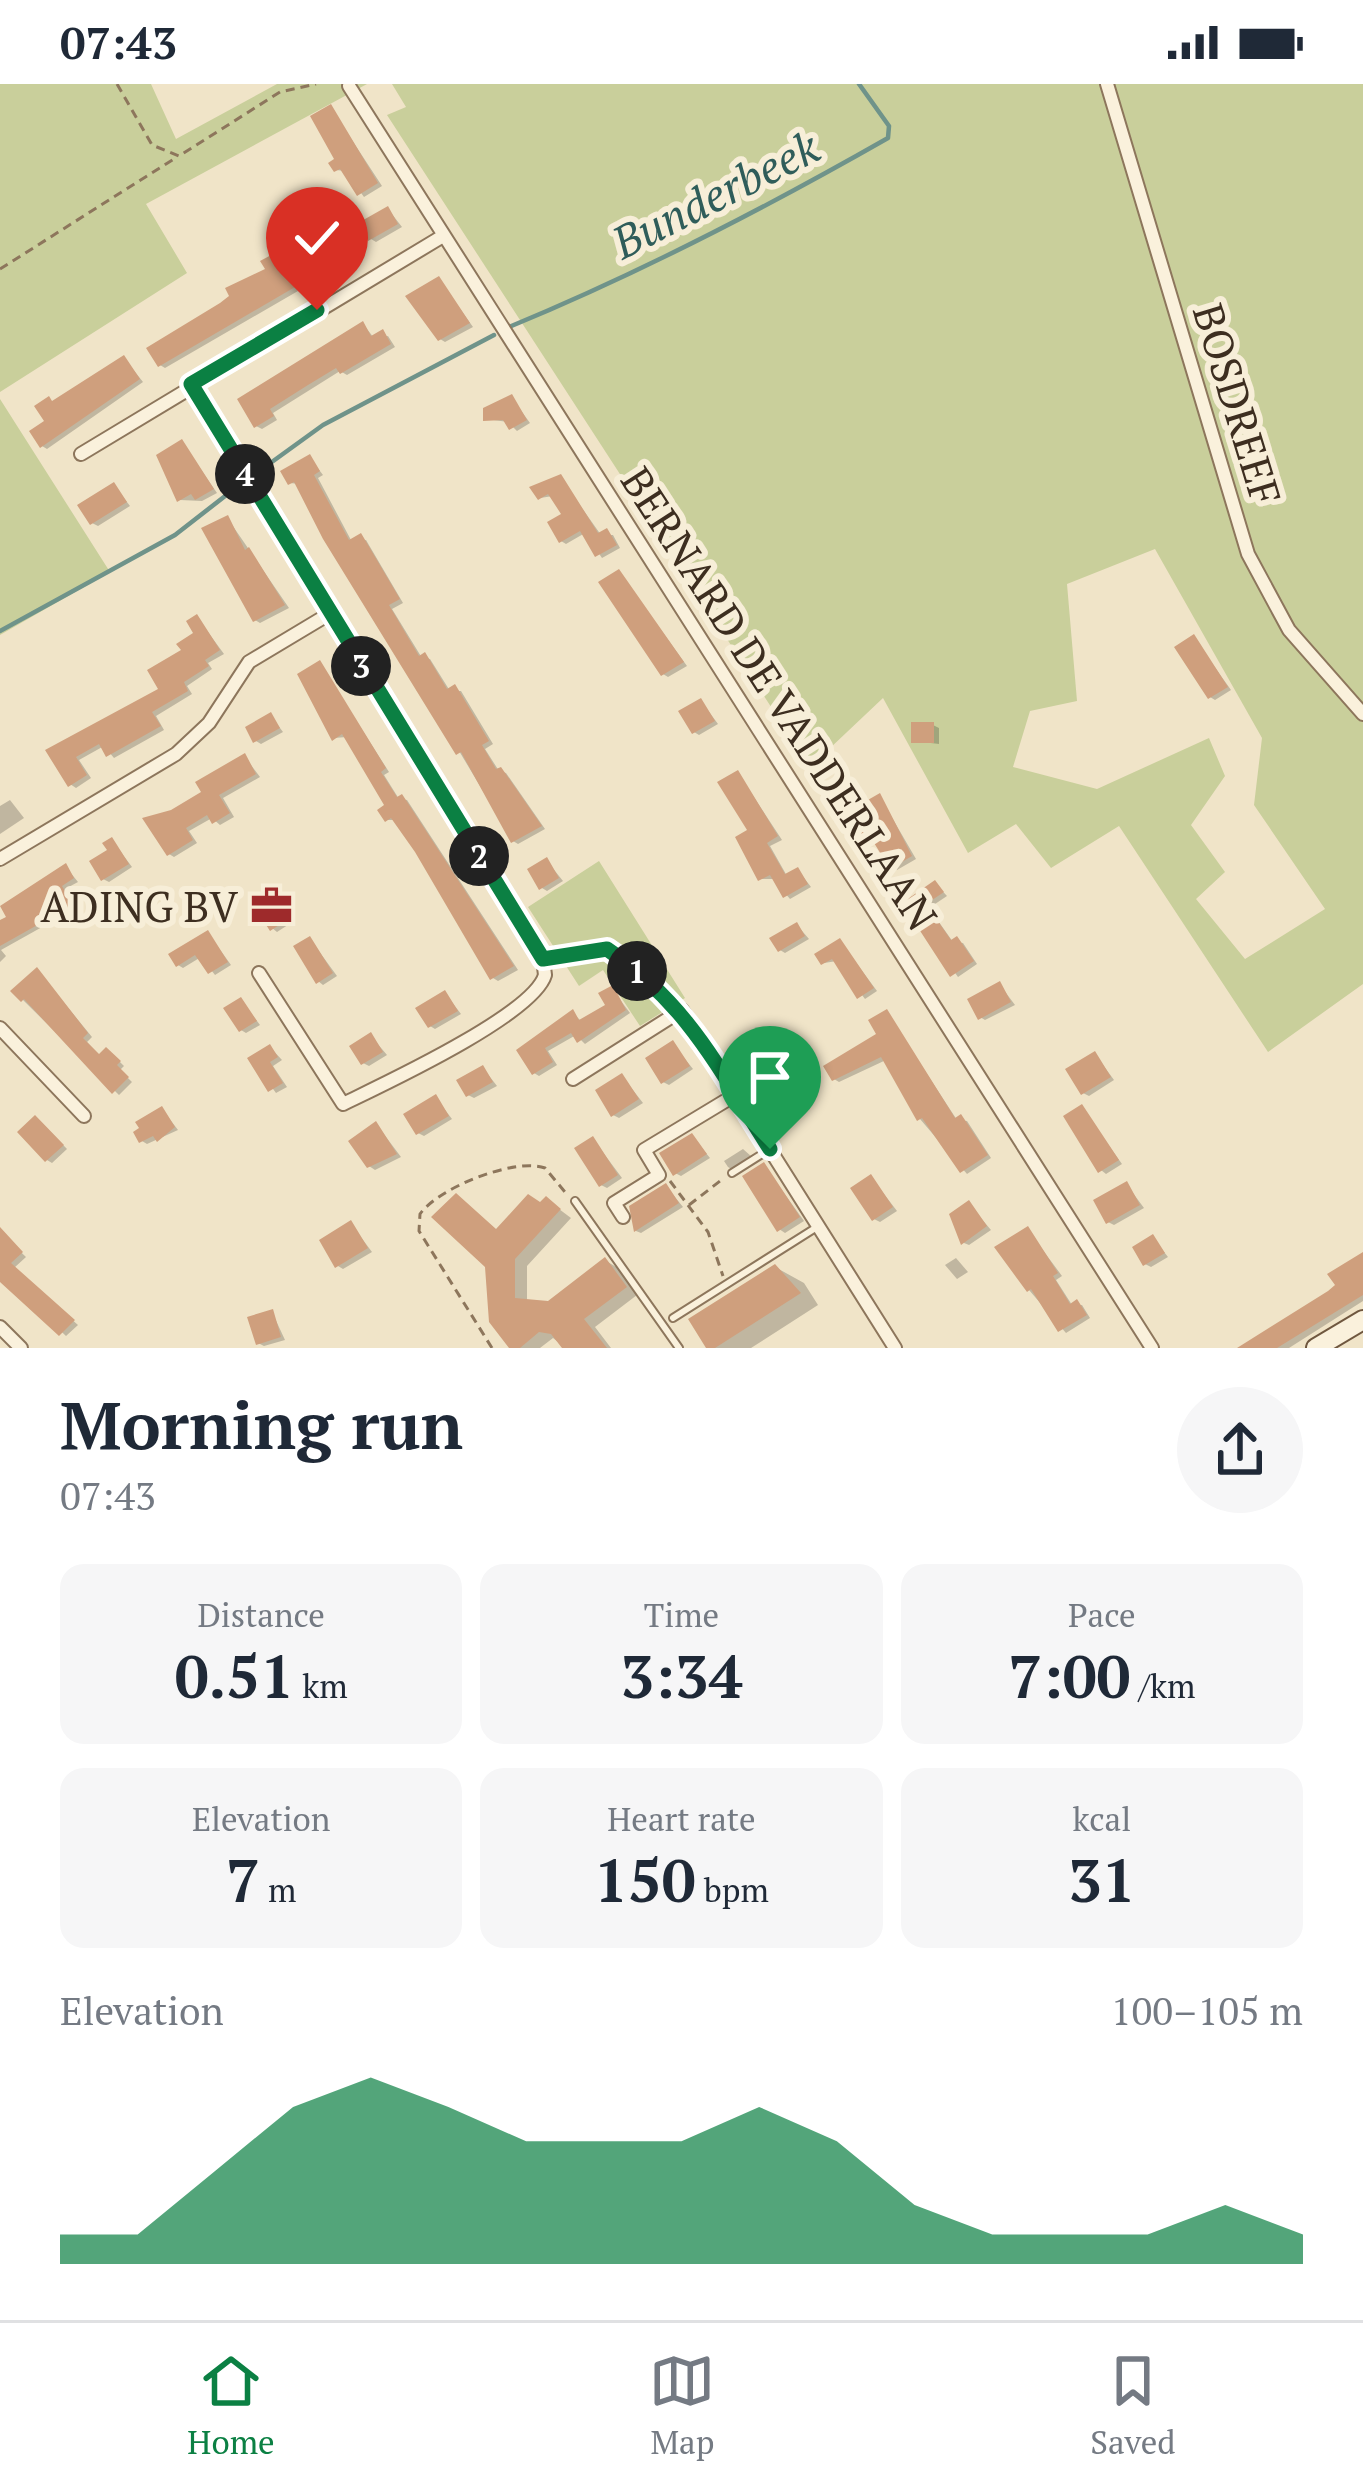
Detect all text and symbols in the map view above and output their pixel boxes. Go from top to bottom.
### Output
text: 07:43 [60,12,177,72]
water label: Bunderbeek [600,116,829,272]
pin [266,187,368,310]
icon: check [284,205,350,271]
street label: BOSDREEF [1181,297,1295,511]
pin: 4 [215,444,275,504]
text: 4 [236,452,254,495]
street label: BERNARD DE VADDERLAAN [609,456,951,940]
pin: 3 [331,636,391,696]
text: 3 [352,644,370,687]
pin: 2 [449,826,509,886]
text: 2 [470,834,488,877]
place label: ADING BV [40,878,238,934]
office icon: ADING BV [249,883,295,929]
pin: 1 [607,941,667,1001]
text: 1 [628,949,646,992]
pin [719,1026,821,1149]
icon: arrive [737,1044,803,1110]
text: Morning run [60,1380,463,1468]
button: share [1177,1387,1303,1513]
text: 07:43 [60,1469,156,1521]
text: Distance [197,1593,325,1636]
text: Time [644,1593,719,1636]
text: Pace [1068,1593,1136,1636]
text: 0.51 [175,1636,294,1715]
text: 3:34 [620,1636,743,1715]
text: 7:00 [1008,1636,1131,1715]
text: km [294,1664,348,1707]
text: /km [1131,1664,1195,1707]
text: Elevation [192,1797,330,1840]
text: Heart rate [607,1797,756,1840]
text: kcal [1073,1797,1131,1840]
text: 7 [226,1840,260,1919]
text: 150 [594,1840,696,1919]
text: 31 [1068,1840,1136,1919]
text: m [260,1868,296,1911]
text: bpm [696,1868,769,1911]
text: Elevation [60,1984,224,2036]
text: 100–105 m [1111,1984,1303,2036]
tab: Home [187,2348,275,2463]
tab: Map [649,2348,715,2463]
tab: Saved [1090,2348,1176,2463]

